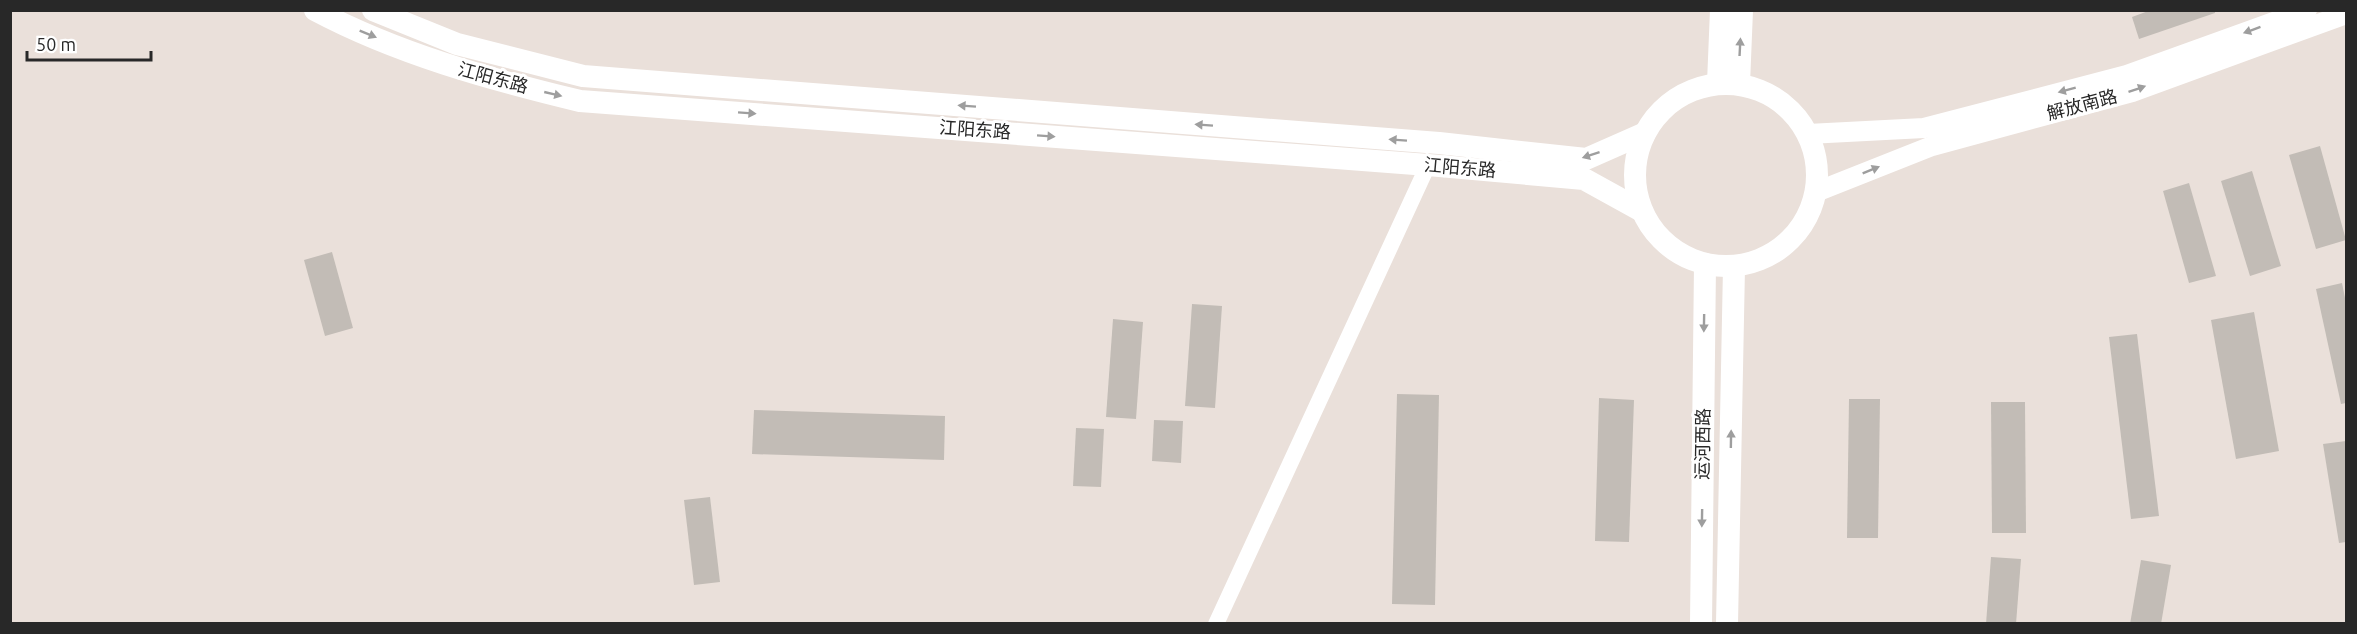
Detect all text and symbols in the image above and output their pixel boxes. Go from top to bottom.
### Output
scale bar [27,24,152,62]
one-way arrow [2243,26,2261,36]
one-way arrow [359,30,377,39]
text: 50 m [36,34,76,54]
one-way arrow [1736,38,1745,57]
street label: 江阳东路 [456,58,531,96]
one-way arrow [2128,84,2146,94]
street label: 解放南路 [2044,85,2119,123]
one-way arrow [2058,86,2076,96]
one-way arrow [544,90,562,100]
one-way arrow [958,101,977,111]
one-way arrow [738,108,757,118]
street label: 江阳东路 [938,117,1012,141]
one-way arrow [1194,120,1213,129]
one-way arrow [1037,131,1056,140]
one-way arrow [1389,135,1408,145]
one-way arrow [1582,151,1600,160]
street label: 江阳东路 [1423,154,1497,180]
one-way arrow [1862,165,1880,175]
one-way arrow [1699,313,1709,332]
street label: 运河西路 [1691,408,1713,480]
one-way arrow [1726,430,1736,449]
one-way arrow [1697,508,1707,527]

